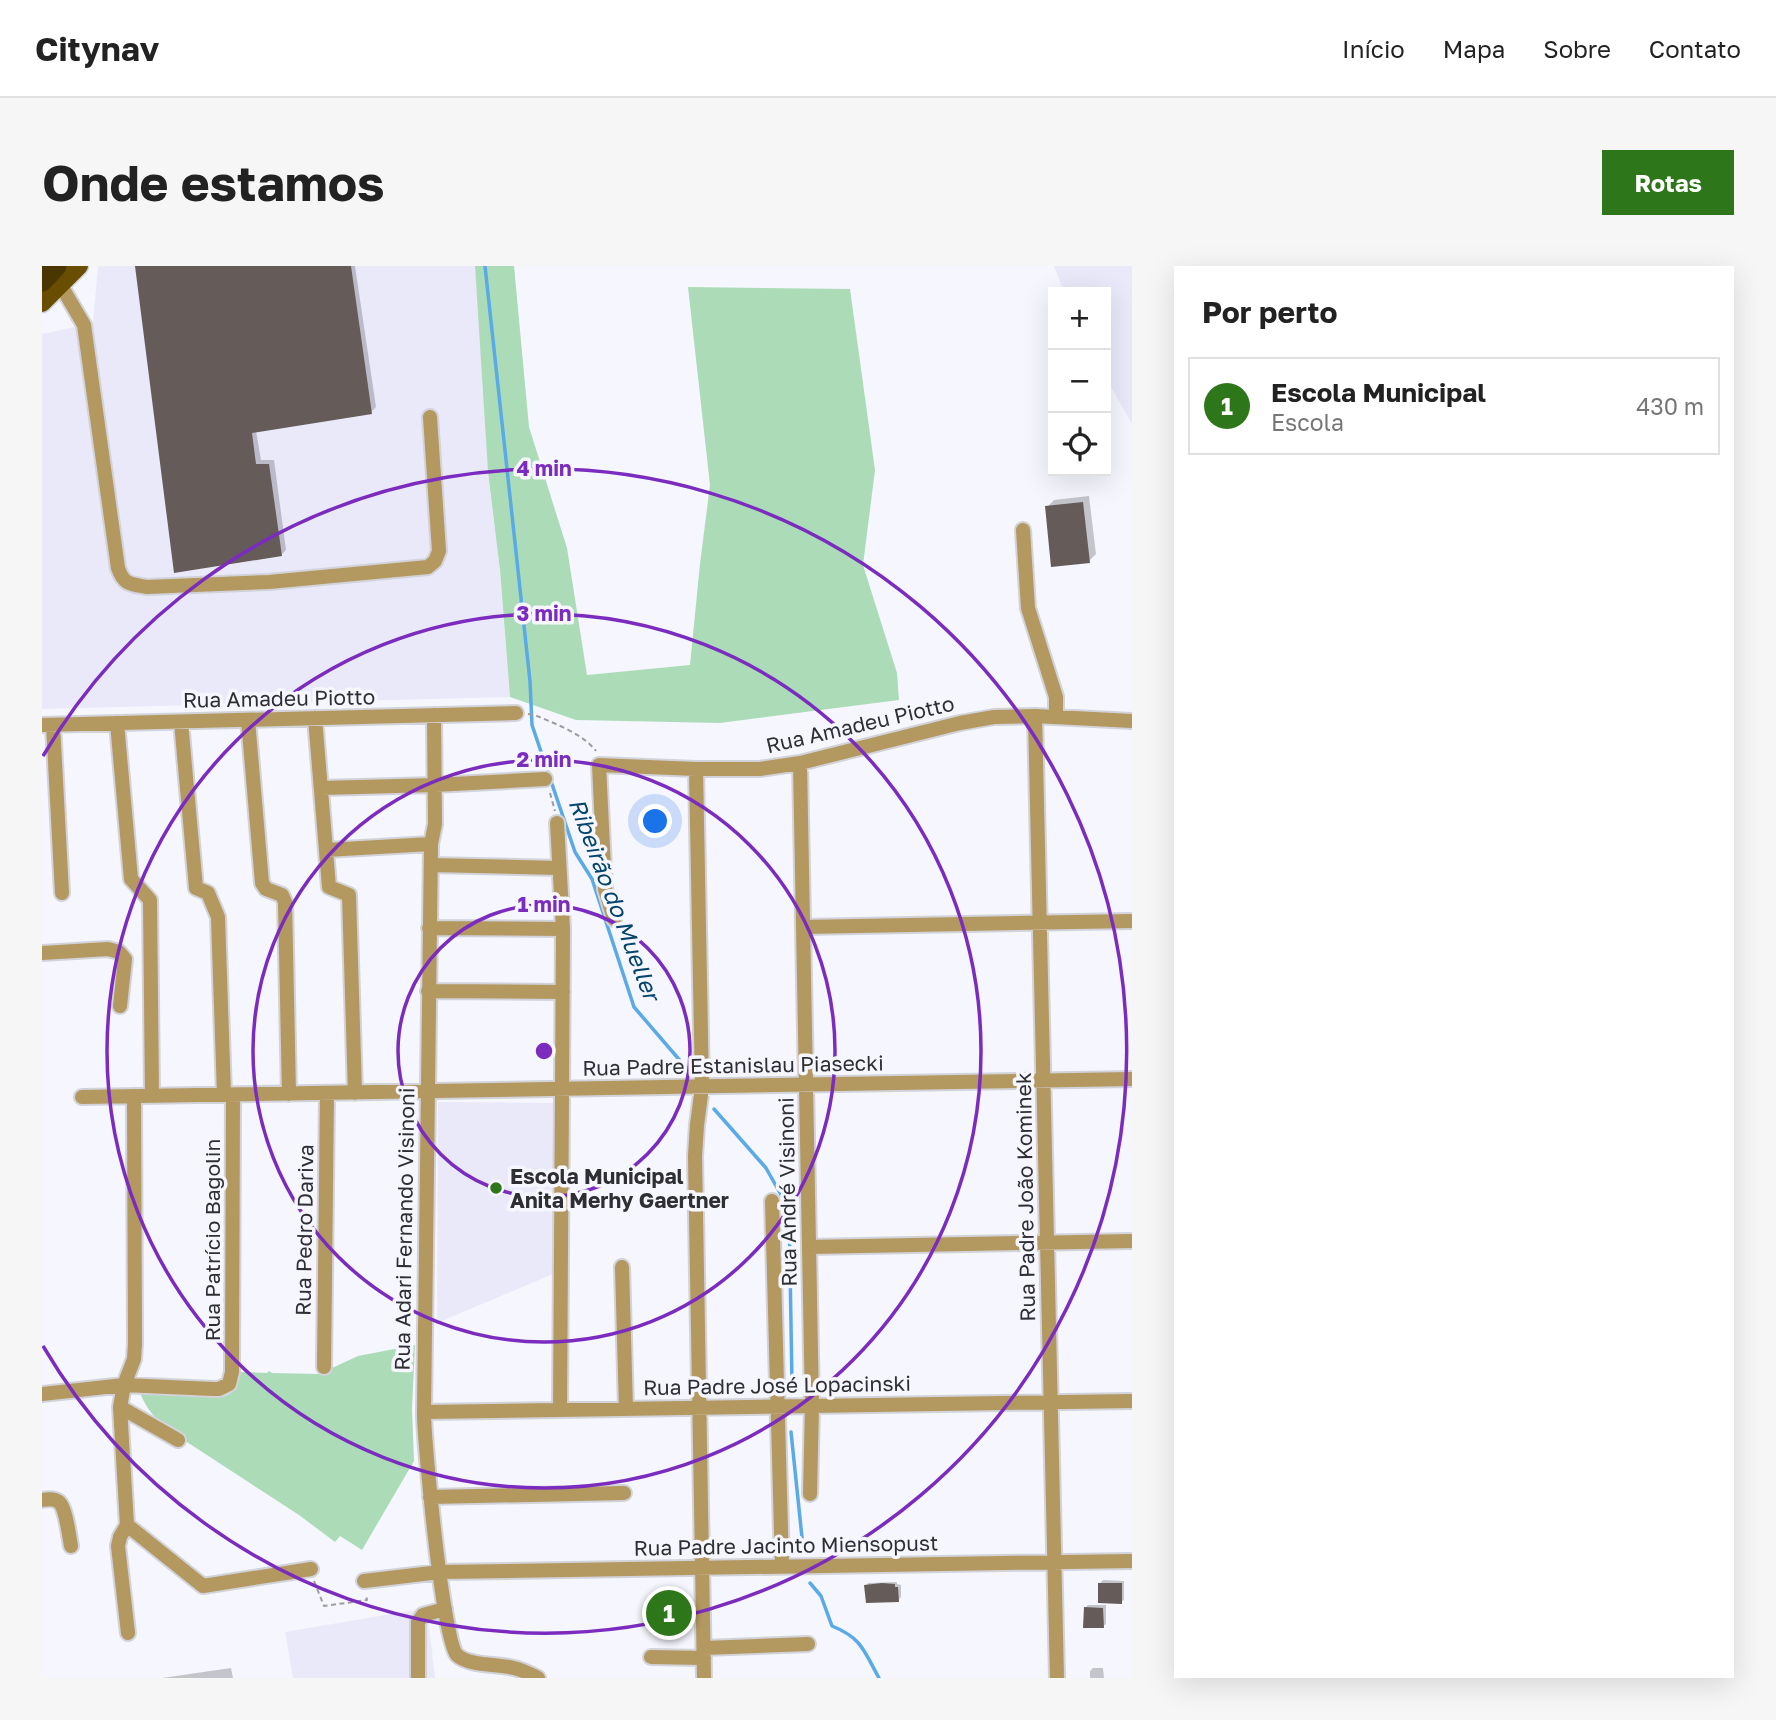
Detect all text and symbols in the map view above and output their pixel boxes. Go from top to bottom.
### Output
text: Citynav [35,29,159,68]
text: Início [1342,34,1405,63]
text: Mapa [1443,34,1505,63]
text: Sobre [1543,34,1611,63]
text: Contato [1649,34,1741,63]
button: Rotas [1602,150,1734,215]
text: Onde estamos [42,153,385,212]
map controls [1048,287,1111,476]
button: + [1048,287,1111,350]
text: Por perto [1202,294,1337,330]
button: − [1048,350,1111,413]
text: Escola Municipal [1271,377,1486,408]
text: 1 [1221,392,1233,420]
text: 430 m [1636,392,1704,420]
text: Escola [1271,408,1344,436]
button: locate [1048,413,1111,476]
text: 4 min [516,455,572,481]
text: 3 min [517,600,571,626]
street label: Rua Amadeu Piotto [183,683,375,713]
street label: Rua Amadeu Piotto [763,690,957,758]
text: 2 min [517,746,571,772]
water label: Ribeirão do Mueller [564,794,668,1007]
your location [638,804,672,838]
text: 1 min [518,891,570,917]
centre of rings [532,1039,556,1063]
street label: Rua Padre Estanislau Piasecki [582,1049,884,1081]
street label: Rua Padre João Kominek [1010,1072,1040,1322]
street label: Rua Adari Fernando Visinoni [389,1087,419,1371]
street label: Rua André Visinoni [772,1097,802,1287]
street label: Rua Patrício Bagolin [199,1139,225,1341]
street label: Rua Pedro Dariva [290,1144,318,1316]
place label: Escola Municipal Anita Merhy Gaertner [510,1163,729,1213]
marker: Escola Municipal Anita Merhy Gaertner [488,1180,504,1196]
street label: Rua Padre José Lopacinski [643,1370,911,1400]
street label: Rua Padre Jacinto Miensopust [633,1529,939,1561]
pin: 1 [646,1587,692,1639]

